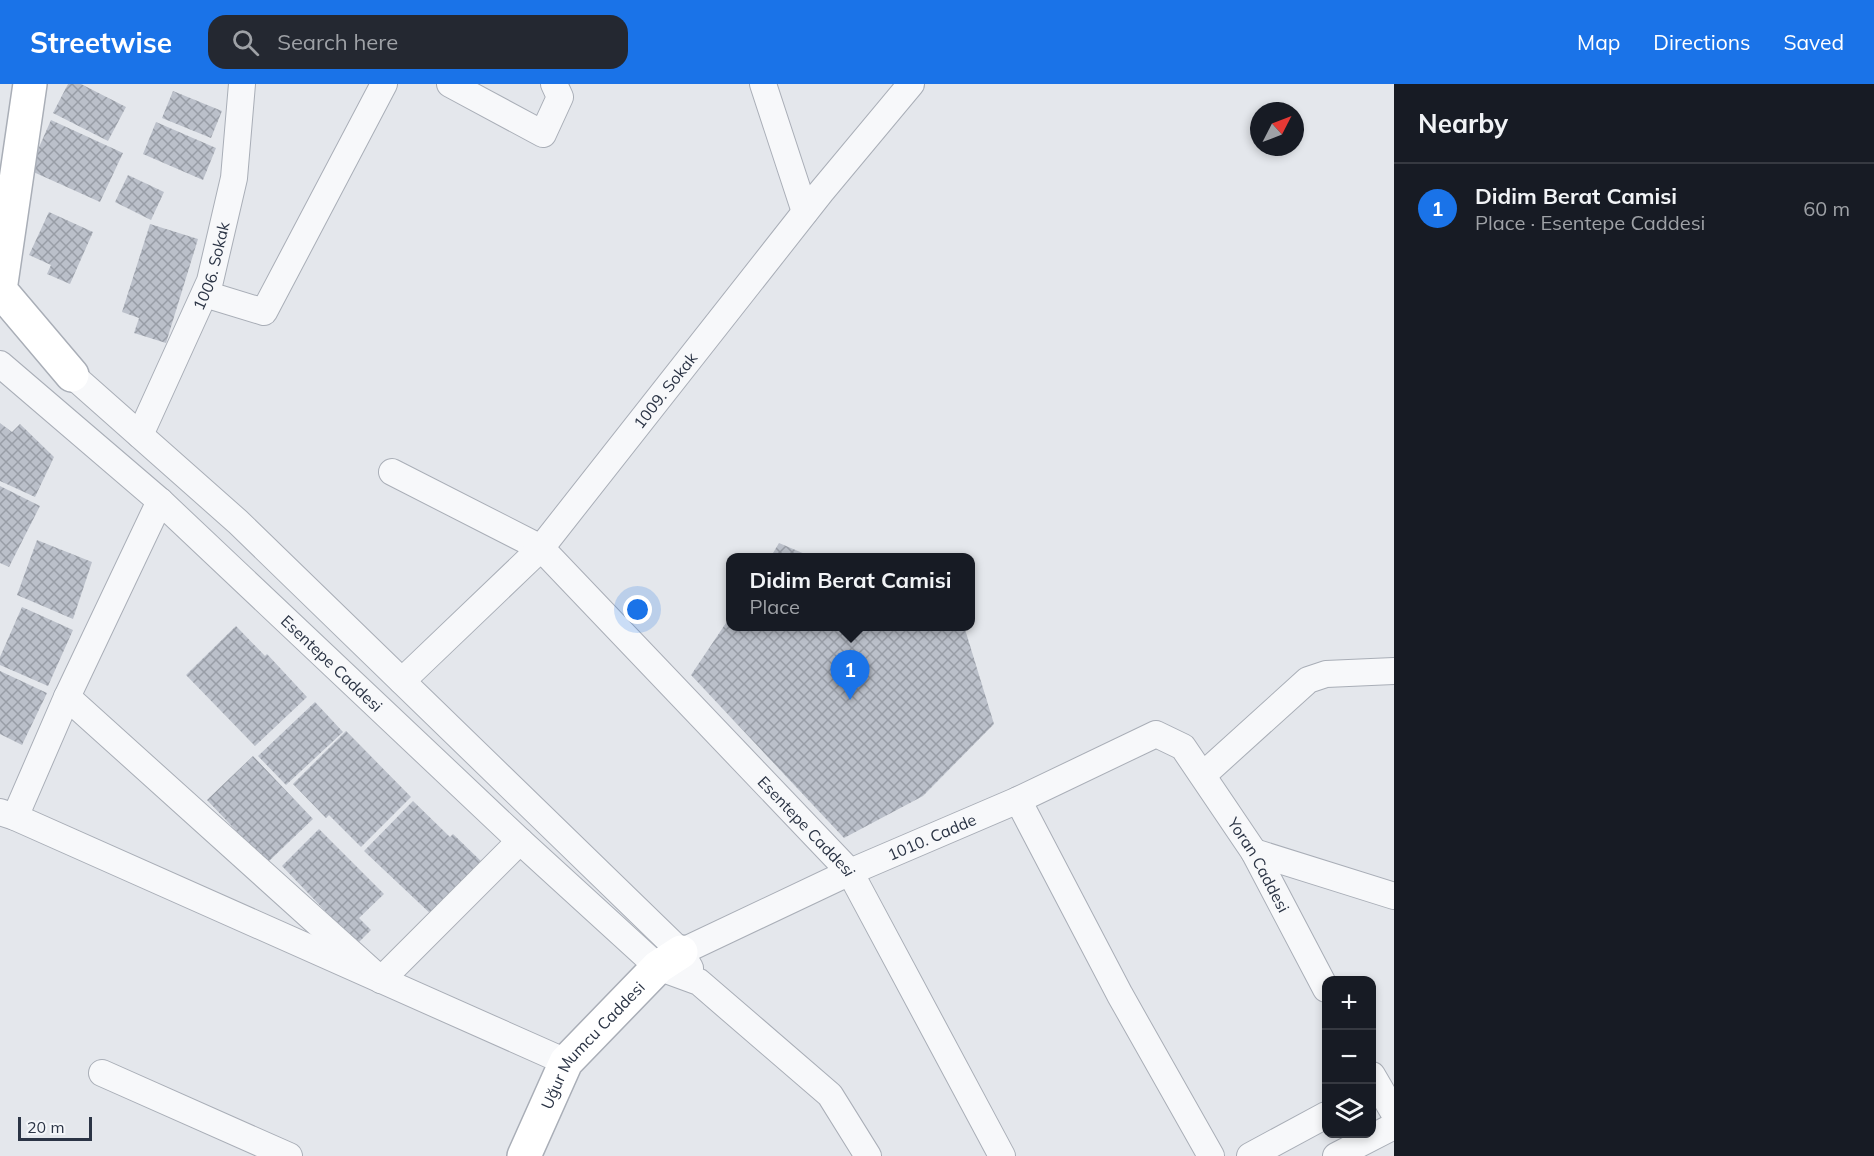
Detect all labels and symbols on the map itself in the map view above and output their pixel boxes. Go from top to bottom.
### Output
north arrow [1250,102,1304,156]
street label: 1006. Sokak [188,219,234,313]
street label: 1009. Sokak [629,348,702,432]
your location [623,595,652,624]
street label: Esentepe Caddesi [277,611,387,716]
pin: 1 [830,650,870,700]
street label: Esentepe Caddesi [754,772,860,879]
street label: 1010. Cadde [884,809,979,865]
street label: Yoran Caddesi [1223,813,1294,916]
street label: Uğur Mumcu Caddesi [536,977,649,1112]
scale bar [18,1114,92,1142]

